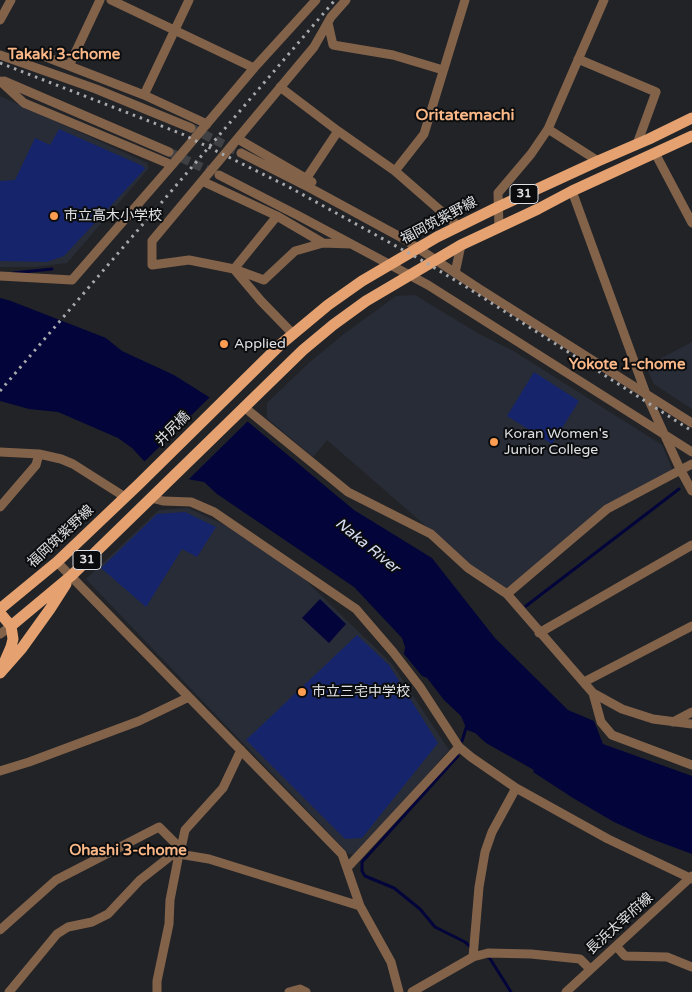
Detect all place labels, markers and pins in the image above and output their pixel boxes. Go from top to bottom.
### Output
place label: 市立高木小学校 [64,208,162,224]
marker: 市立高木小学校 [48,210,60,222]
place label: Applied [234,336,286,352]
marker: Applied [218,338,230,350]
place label: Koran Women's Junior College [504,426,608,458]
marker: Koran Women's Junior College [488,436,500,448]
place label: 市立三宅中学校 [312,684,410,700]
marker: 市立三宅中学校 [296,686,308,698]

